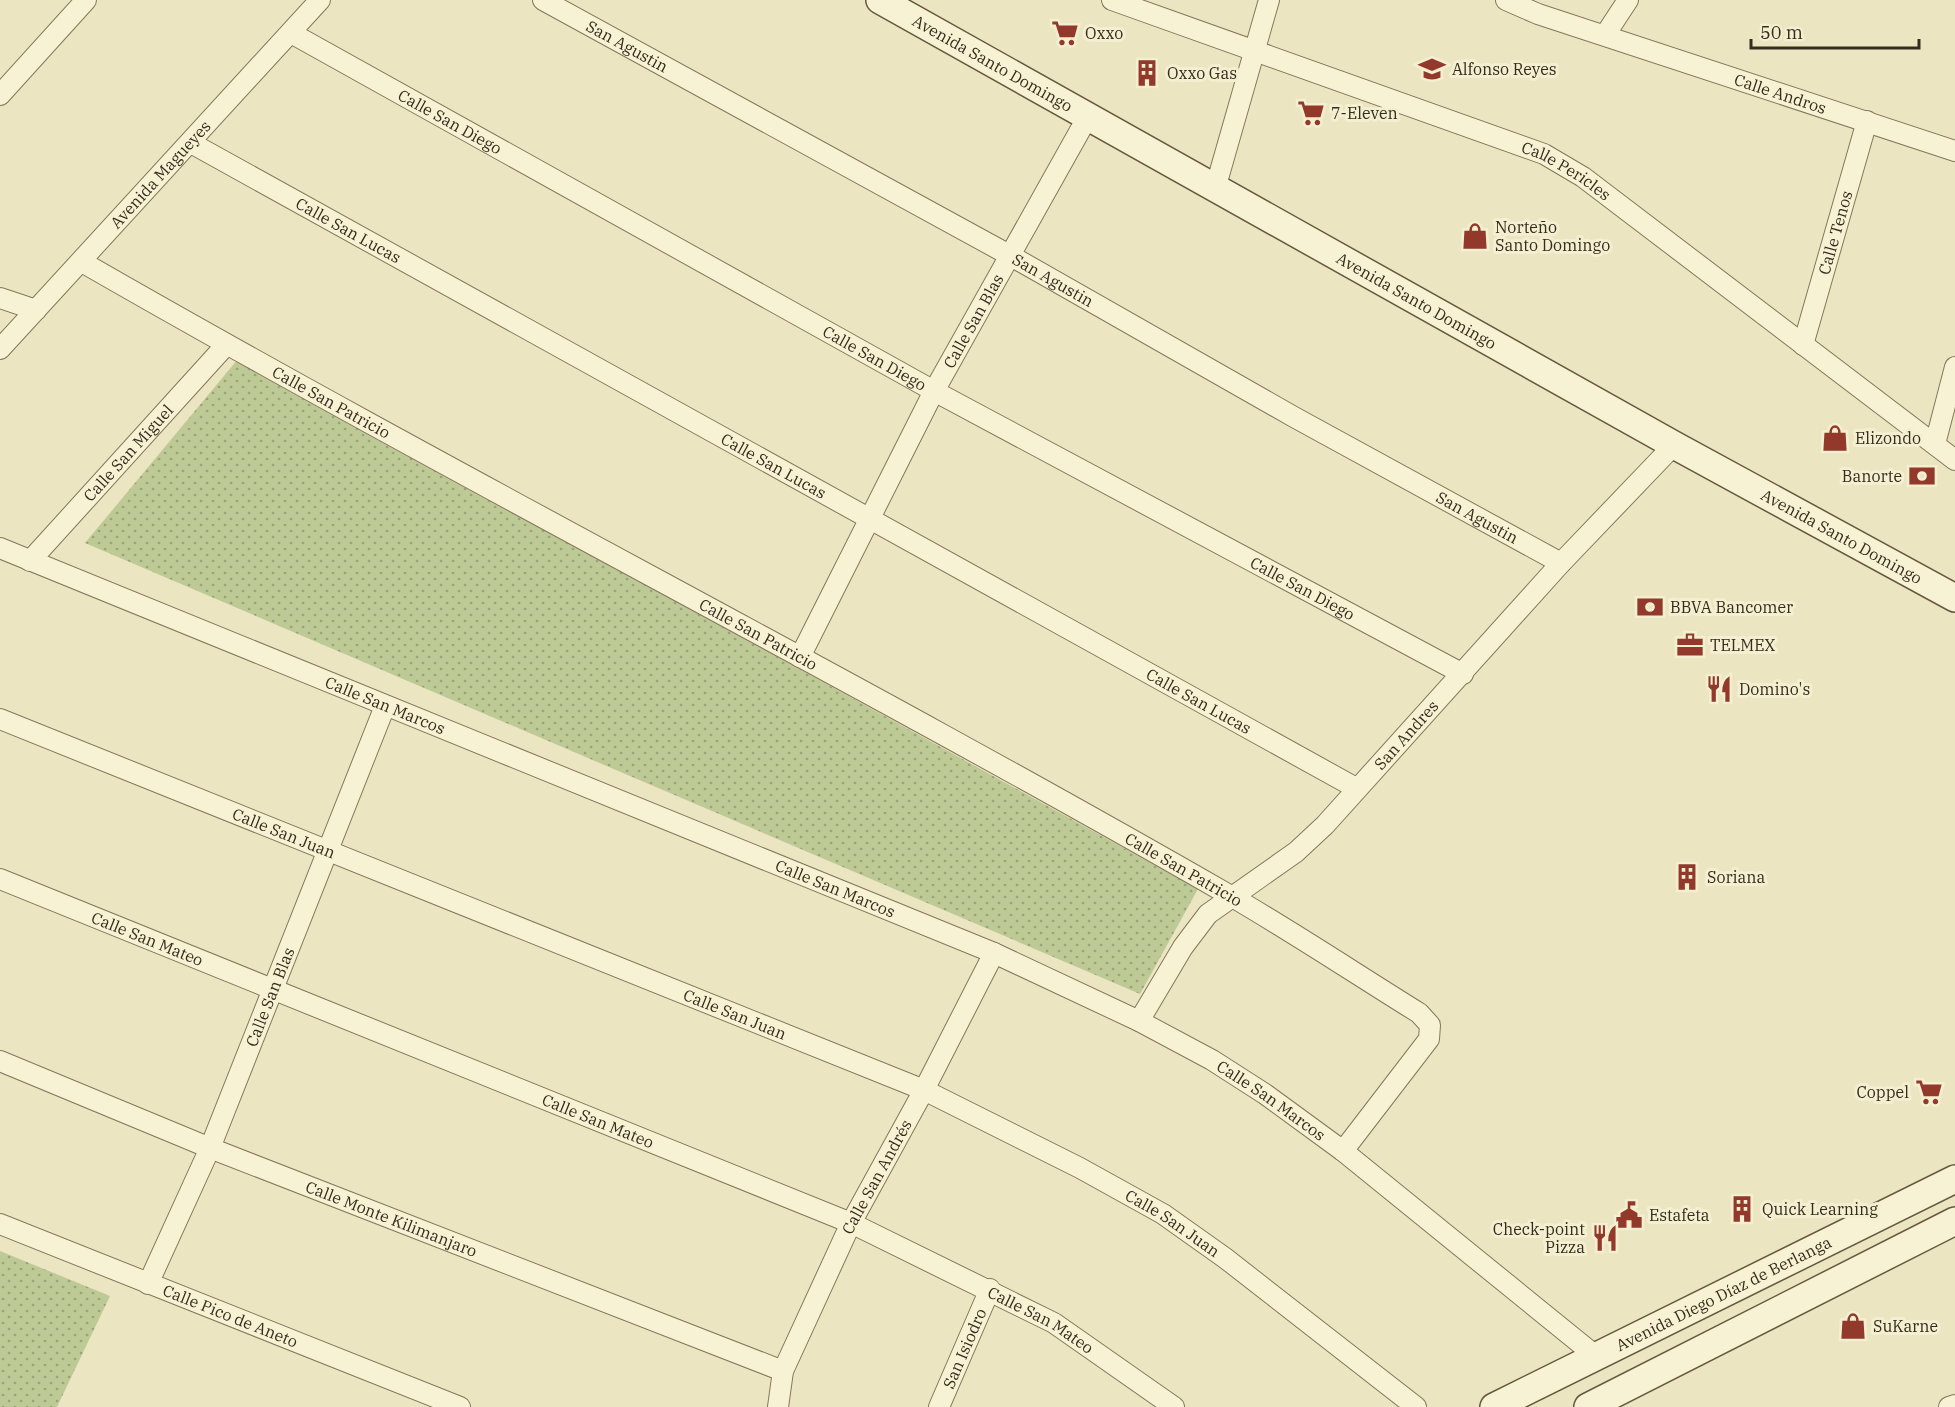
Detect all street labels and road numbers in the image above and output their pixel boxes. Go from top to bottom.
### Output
street label: Avenida Santo Domingo [909,10,1076,116]
street label: San Agustin [583,16,672,77]
street label: Calle Andros [1732,69,1829,118]
street label: Calle San Diego [395,85,505,158]
street label: Avenida Magueyes [106,116,215,233]
street label: Calle Pericles [1519,137,1615,205]
street label: Calle Tenos [1814,188,1857,277]
street label: Calle San Lucas [292,193,405,267]
street label: Avenida Santo Domingo [1333,248,1500,353]
street label: San Agustin [1009,249,1097,311]
street label: Calle San Blas [939,270,1008,372]
street label: Calle San Diego [819,321,930,395]
street label: Calle San Patricio [269,362,394,443]
street label: Calle San Miguel [79,400,177,506]
street label: Calle San Lucas [718,428,830,503]
street label: Avenida Santo Domingo [1758,484,1926,588]
street label: San Agustin [1433,487,1522,548]
street label: Calle San Diego [1247,552,1358,624]
street label: Calle San Patricio [696,594,821,674]
street label: Calle San Lucas [1143,664,1255,738]
street label: Calle San Marcos [322,672,448,738]
street label: San Andres [1370,696,1443,774]
street label: Calle San Juan [230,803,338,863]
street label: Calle San Patricio [1122,828,1246,910]
street label: Calle San Marcos [772,855,898,922]
street label: Calle San Mateo [89,907,206,970]
street label: Calle San Blas [241,944,298,1049]
street label: Calle San Juan [681,984,789,1044]
street label: Calle San Marcos [1213,1056,1330,1145]
street label: Calle San Mateo [539,1089,657,1152]
street label: Calle San Andrés [837,1116,916,1237]
street label: Calle Monte Kilimanjaro [303,1176,480,1261]
street label: Calle San Juan [1122,1185,1224,1261]
street label: Avenida Diego Díaz de Berlanga [1612,1232,1835,1355]
street label: Calle Pico de Aneto [160,1280,301,1351]
street label: Calle San Mateo [984,1282,1098,1358]
street label: San Isiodro [938,1305,991,1391]

